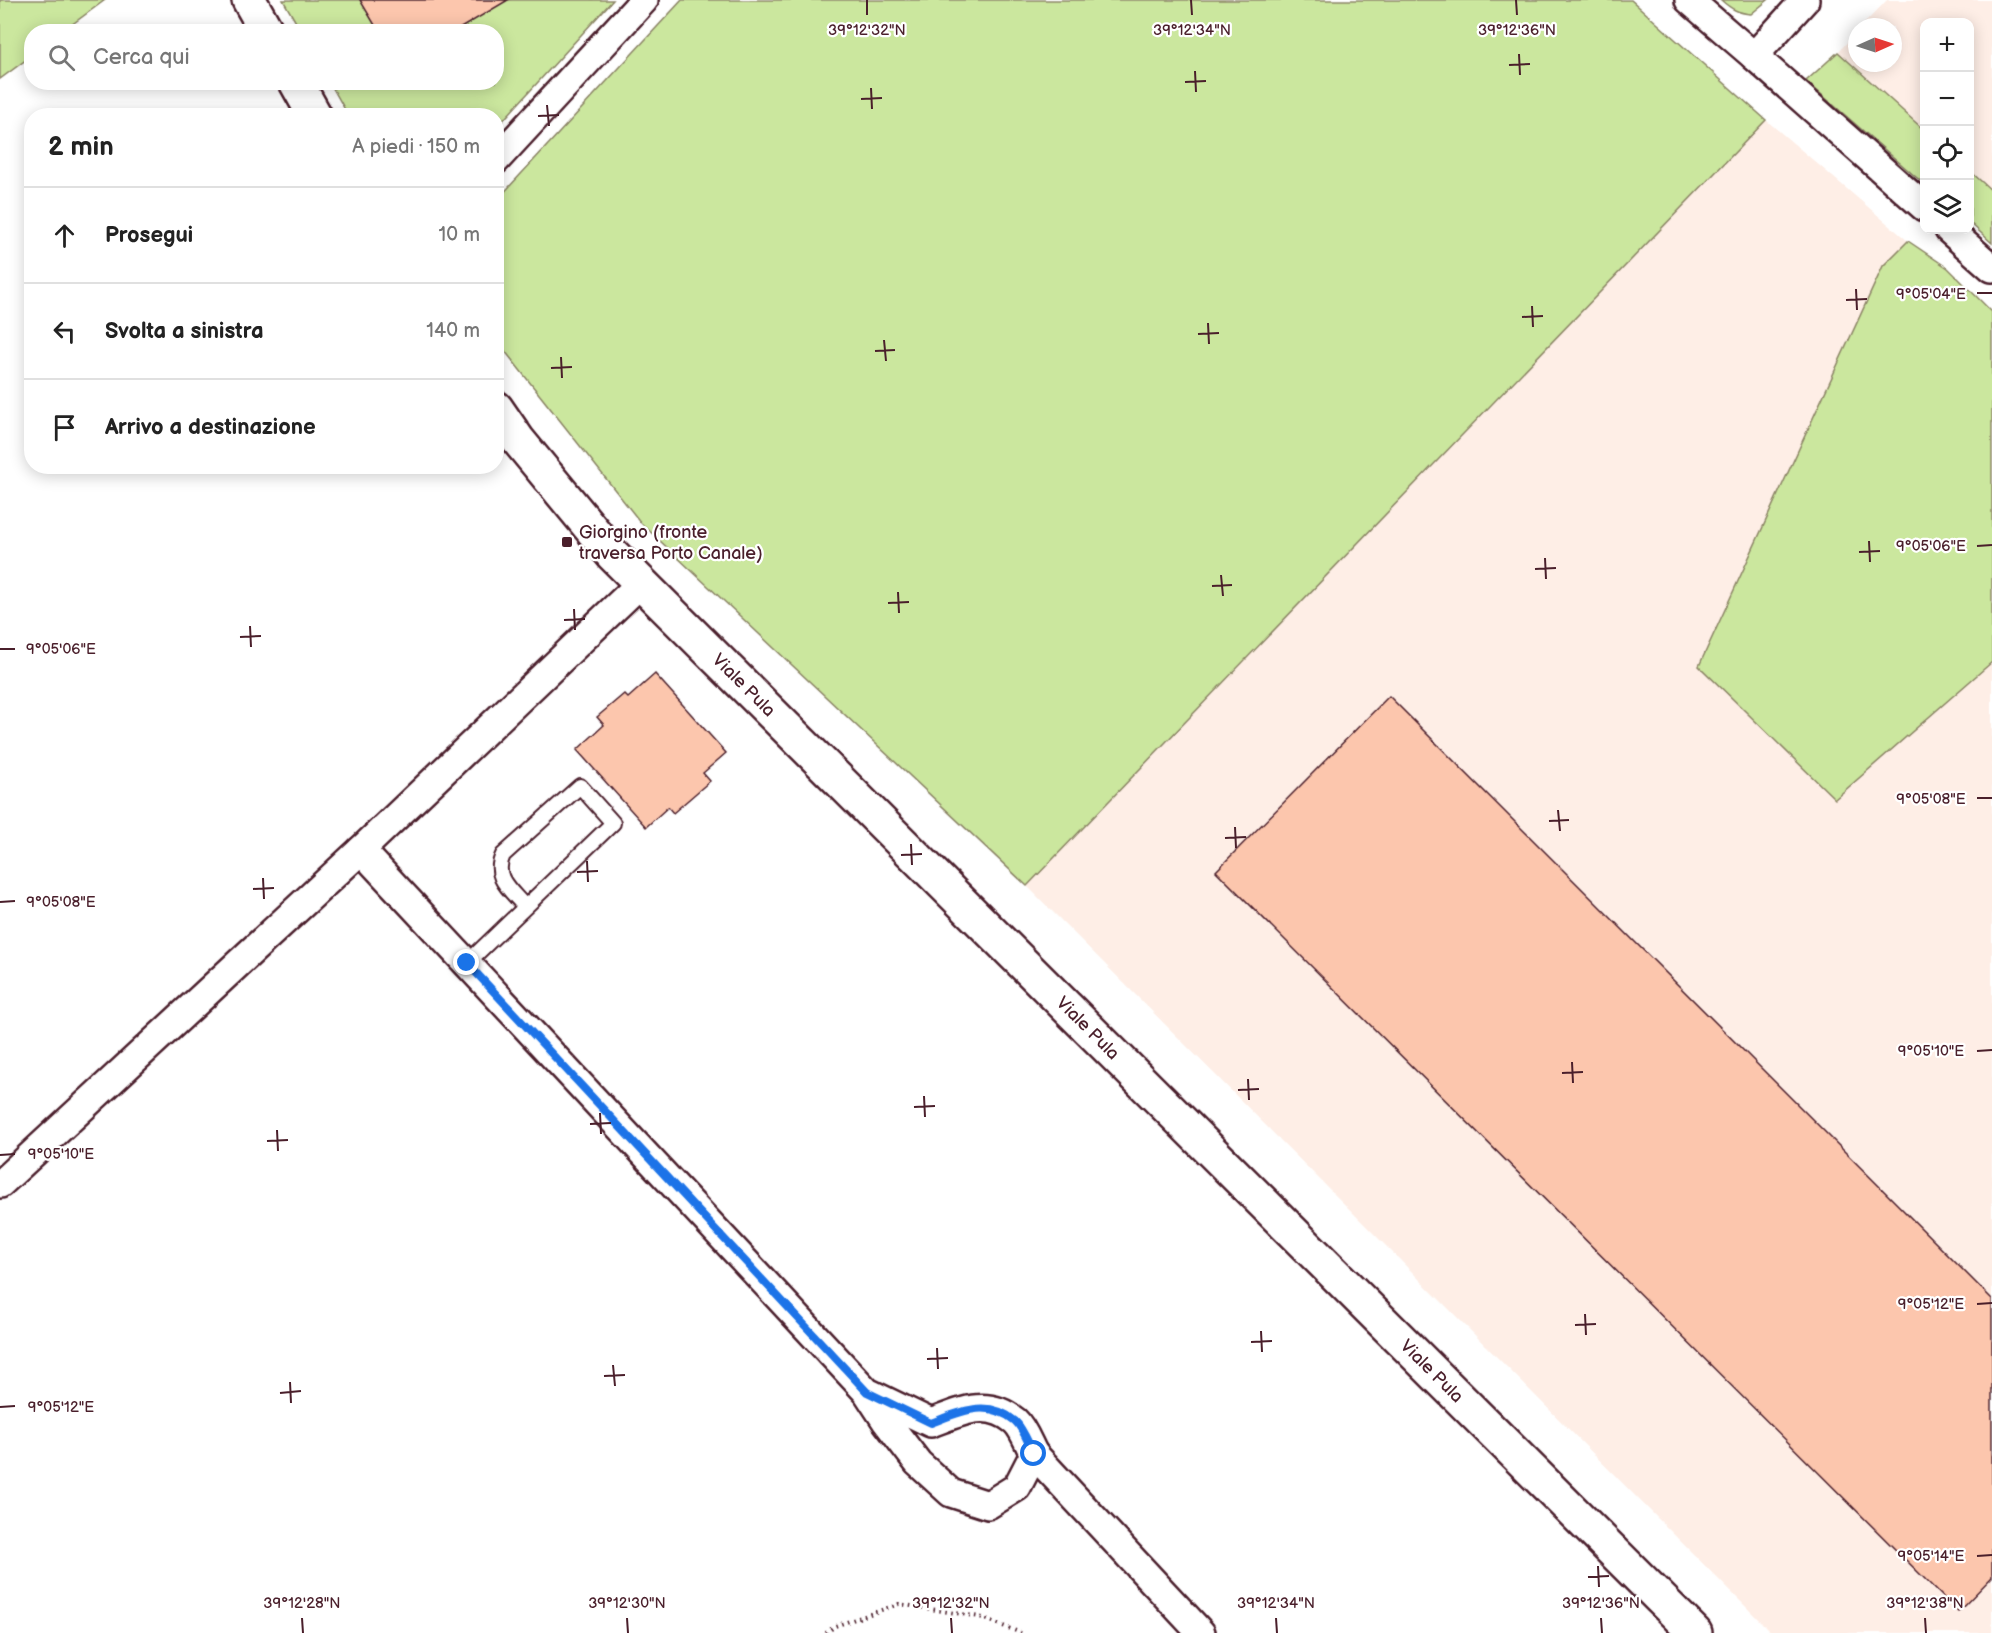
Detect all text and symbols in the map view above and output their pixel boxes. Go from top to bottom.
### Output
north arrow [1848,18,1902,72]
map controls [1920,18,1974,234]
button: + [1920,18,1974,72]
text: 39°12'32"N [828,21,906,40]
text: 39°12'34"N [1153,21,1231,40]
text: 39°12'36"N [1478,21,1556,40]
search box [24,24,504,90]
icon: search [45,41,78,74]
text: Cerca qui [93,44,190,71]
button: − [1920,72,1974,126]
button: locate [1920,126,1974,180]
text: 2 min [48,132,114,163]
text: A piedi · 150 m [352,135,480,159]
button: layers [1920,180,1974,234]
icon: ahead [48,219,81,252]
text: Prosegui [105,222,193,249]
text: 10 m [439,223,480,247]
text: 9°05'04"E [1896,285,1966,304]
icon: left [48,315,81,348]
text: Svolta a sinistra [105,318,264,345]
text: 140 m [426,319,480,343]
icon: arrive [48,411,81,444]
text: Arrivo a destinazione [105,414,316,441]
place label: Giorgino (fronte traversa Porto Canale) [579,522,763,564]
marker: Giorgino (fronte traversa Porto Canale) [560,535,574,549]
text: 9°05'06"E [1896,537,1966,556]
text: 9°05'06"E [26,640,96,659]
street label: Viale Pula [708,650,779,721]
text: 9°05'08"E [1896,790,1966,809]
text: 9°05'08"E [26,893,96,912]
route end [453,949,479,975]
street label: Viale Pula [1052,993,1123,1064]
text: 9°05'10"E [1898,1042,1964,1061]
text: 9°05'10"E [28,1145,94,1164]
text: 9°05'12"E [1898,1295,1964,1314]
street label: Viale Pula [1396,1336,1467,1407]
text: 9°05'12"E [28,1398,94,1417]
route start [1020,1440,1046,1466]
text: 9°05'14"E [1898,1547,1965,1566]
text: 39°12'28"N [263,1594,341,1613]
text: 39°12'30"N [588,1594,666,1613]
text: 39°12'32"N [912,1594,990,1613]
text: 39°12'34"N [1237,1594,1315,1613]
text: 39°12'36"N [1562,1594,1640,1613]
text: 39°12'38"N [1886,1594,1964,1613]

